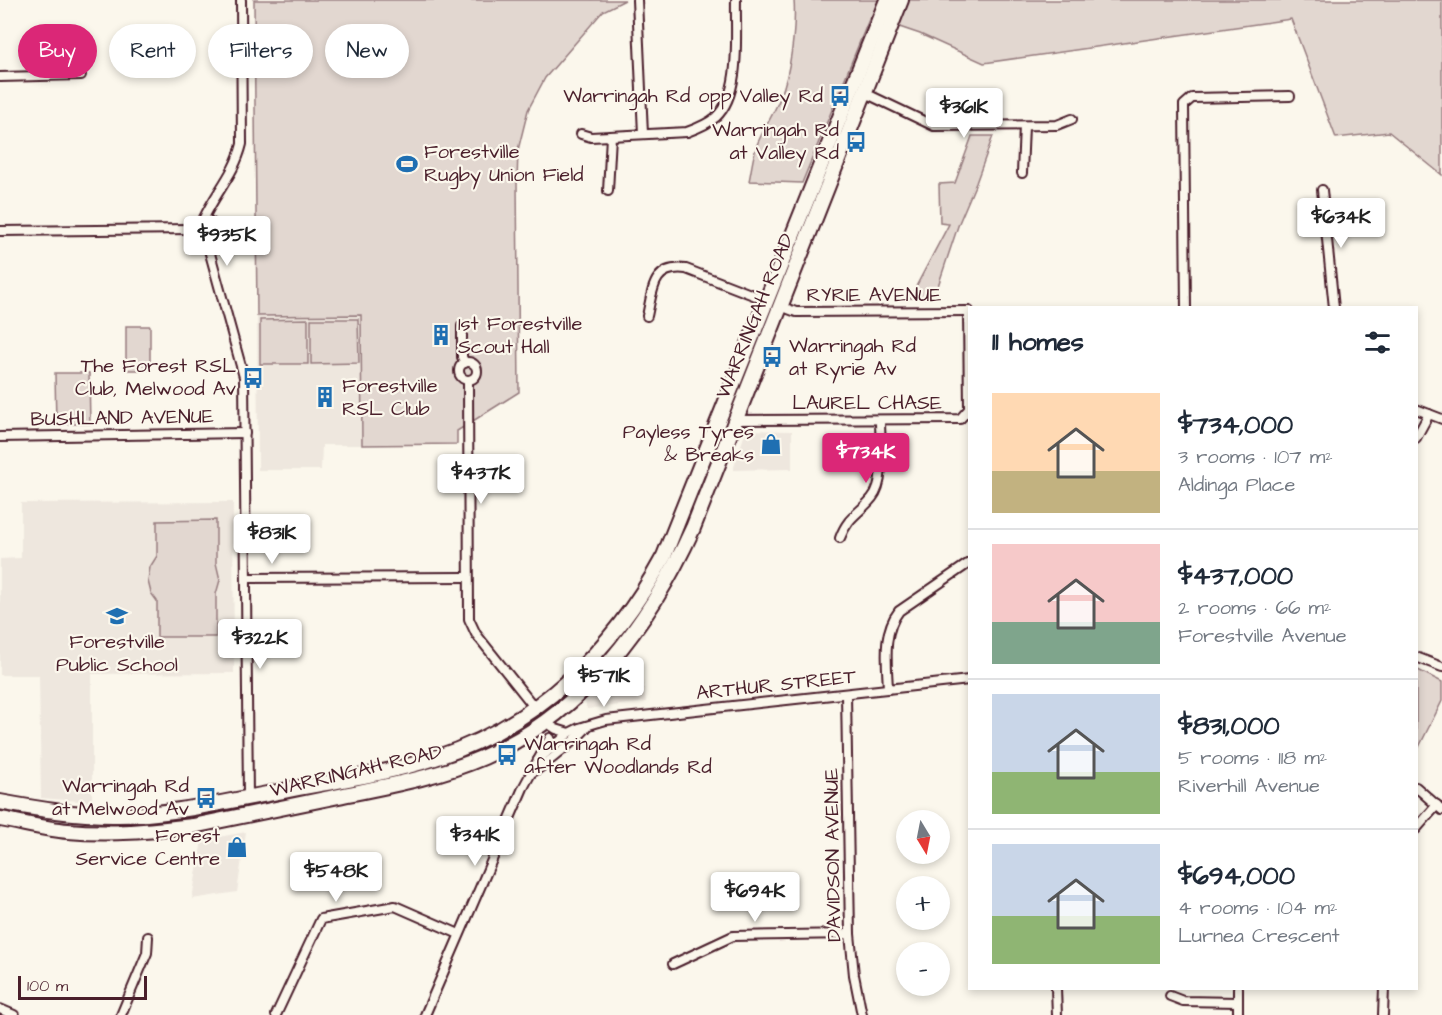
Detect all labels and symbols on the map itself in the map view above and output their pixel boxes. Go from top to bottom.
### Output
place label: Warringah Rd opp Valley Rd [563,82,823,111]
bus stop icon: Warringah Rd opp Valley Rd [828,84,852,108]
pin: $361K [922,88,1006,139]
place label: Warringah Rd at Valley Rd [712,116,839,168]
bus stop icon: Warringah Rd at Valley Rd [844,130,868,154]
place label: Forestville Rugby Union Field [424,138,584,190]
sports icon: Forestville Rugby Union Field [395,152,419,176]
pin: $634K [1299,198,1383,249]
pin: $935K [185,216,269,267]
street label: WARRINGAH ROAD [709,229,801,403]
street label: RYRIE AVENUE [807,281,942,309]
place label: 1st Forestville Scout Hall [458,310,582,361]
building icon: 1st Forestville Scout Hall [429,323,453,347]
place label: Warringah Rd at Ryrie Av [789,332,916,384]
bus stop icon: Warringah Rd at Ryrie Av [760,345,784,369]
place label: The Forest RSL Club, Melwood Av [75,352,237,403]
bus stop icon: The Forest RSL Club, Melwood Av [241,366,265,390]
place label: Forestville RSL Club [342,372,438,423]
building icon: Forestville RSL Club [313,385,337,409]
street label: LAUREL CHASE [792,389,942,417]
street label: BUSHLAND AVENUE [30,402,214,434]
place label: Payless Tyres & Breaks [623,418,754,469]
shop icon: Payless Tyres & Breaks [759,432,783,456]
pin: $734K [824,433,908,484]
pin: $437K [439,454,523,505]
pin: $831K [230,514,314,565]
school or university icon: Forestville Public School [105,604,129,628]
pin: $322K [218,619,302,670]
place label: Forestville Public School [56,628,178,679]
pin: $571K [562,657,646,708]
street label: ARTHUR STREET [695,663,858,707]
place label: Warringah Rd after Woodlands Rd [524,730,712,781]
street label: WARRINGAH ROAD [267,738,445,804]
bus stop icon: Warringah Rd after Woodlands Rd [495,743,519,767]
street label: DAVIDSON AVENUE [817,768,849,942]
place label: Warringah Rd at Melwood Av [52,772,190,823]
bus stop icon: Warringah Rd at Melwood Av [194,786,218,810]
north arrow [896,810,950,864]
pin: $341K [433,816,517,867]
place label: Forest Service Centre [75,822,220,873]
shop icon: Forest Service Centre [225,835,249,859]
pin: $548K [294,852,378,903]
pin: $694K [713,872,797,923]
scale bar [18,973,147,1000]

